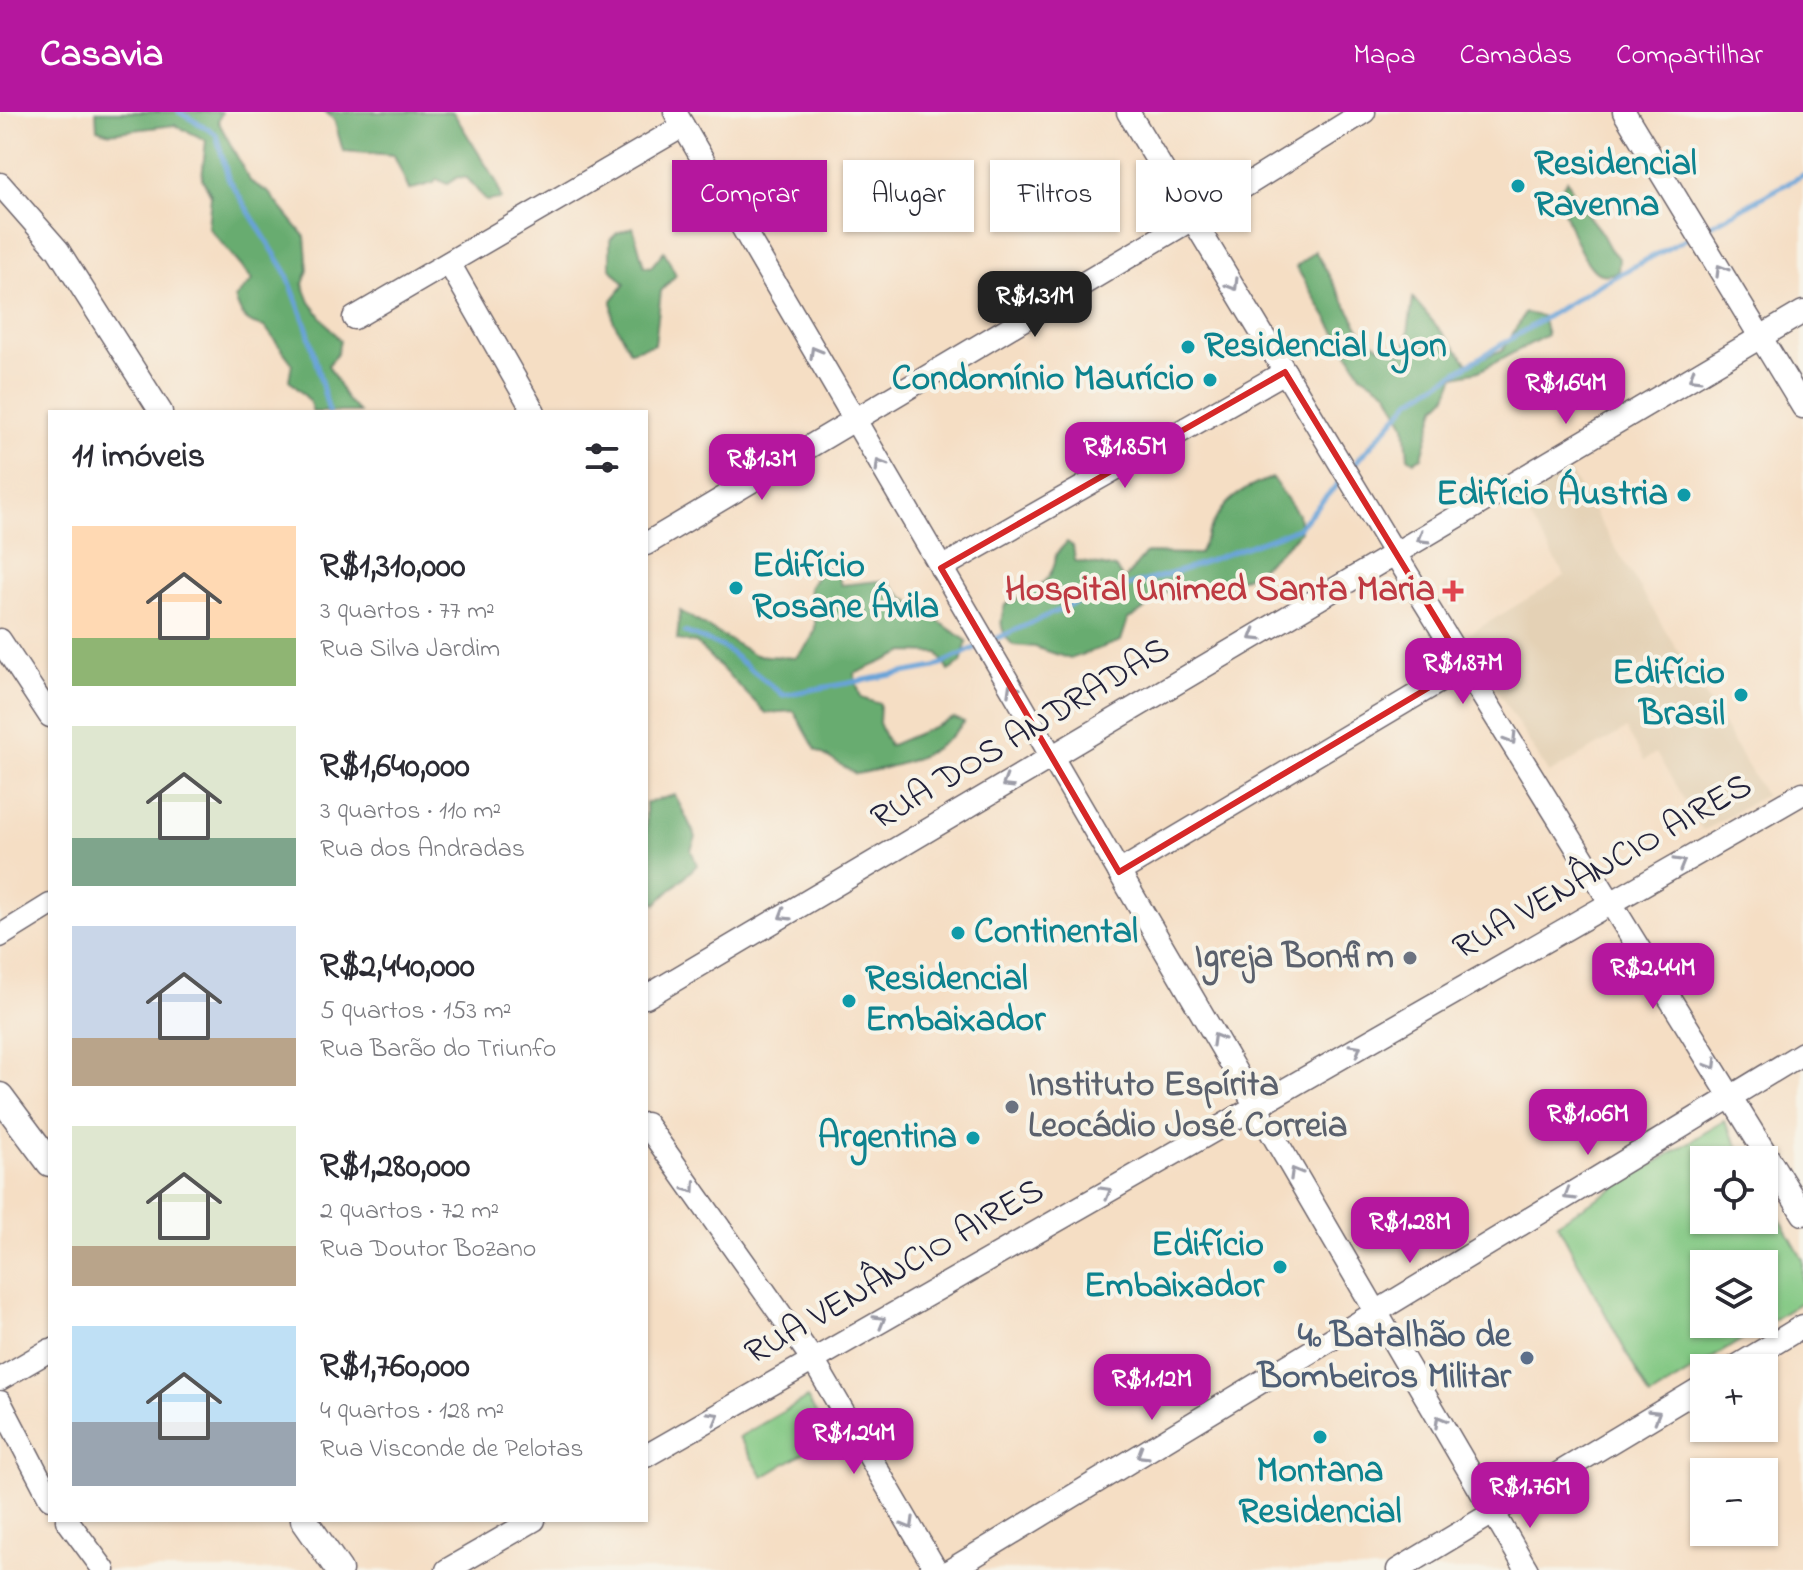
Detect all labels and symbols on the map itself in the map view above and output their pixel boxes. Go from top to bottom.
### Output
place label: Residencial Ravenna [1534,139,1697,233]
marker: Residencial Ravenna [1509,177,1527,195]
one-way arrow [1715,264,1730,279]
pin: R$1.31M [961,271,1109,339]
one-way arrow [1223,276,1238,291]
place label: Residencial Lyon [1204,321,1447,374]
marker: Residencial Lyon [1179,338,1197,356]
one-way arrow [809,346,825,361]
place label: Condomínio Maurício [892,354,1194,407]
pin: R$1.64M [1492,358,1640,426]
one-way arrow [1688,367,1703,383]
marker: Condomínio Maurício [1201,371,1219,389]
pin: R$1.85M [1051,422,1199,490]
pin: R$1.3M [697,434,827,502]
one-way arrow [874,459,890,474]
place label: Edifício Áustria [1436,468,1668,522]
marker: Edifício Áustria [1675,486,1693,504]
one-way arrow [1416,528,1431,543]
place label: Edifício Rosane Ávila [752,541,939,635]
place label: Hospital Unimed Santa Maria [1005,565,1435,618]
marker: Edifício Rosane Ávila [727,579,745,597]
marker: Hospital Unimed Santa Maria [1442,580,1464,602]
street label: RUA DOS ANDRADAS [861,625,1181,845]
one-way arrow [1249,626,1264,642]
pin: R$1.87M [1389,638,1537,706]
place label: Edifício Brasil [1612,648,1725,742]
one-way arrow [1006,683,1022,698]
marker: Edifício Brasil [1732,686,1750,704]
one-way arrow [1501,730,1516,744]
street label: RUA VENÂNCIO AIRES [1442,759,1763,975]
one-way arrow [1001,773,1016,789]
one-way arrow [1671,857,1686,873]
one-way arrow [778,905,793,921]
place label: Continental [974,907,1138,960]
marker: Continental [949,924,967,942]
place label: Igreja Bonfim [1195,932,1394,986]
pin: R$2.44M [1579,943,1727,1011]
marker: Igreja Bonfim [1401,949,1419,967]
place label: Residencial Embaixador [865,954,1046,1048]
marker: Residencial Embaixador [840,992,858,1010]
one-way arrow [1211,1033,1226,1048]
one-way arrow [1347,1043,1362,1059]
one-way arrow [1702,1055,1717,1070]
place label: Instituto Espírita Leocádio José Correia [1028,1060,1347,1154]
pin: R$1.06M [1514,1089,1662,1157]
marker: Instituto Espírita Leocádio José Correia [1003,1098,1021,1116]
place label: Argentina [818,1112,957,1166]
marker: Argentina [964,1129,982,1147]
street label: RUA VENÂNCIO AIRES [734,1164,1055,1380]
one-way arrow [1289,1167,1305,1182]
one-way arrow [681,1179,696,1193]
one-way arrow [1097,1186,1112,1202]
one-way arrow [1563,1186,1578,1201]
pin: R$1.28M [1336,1197,1484,1265]
place label: Edifício Embaixador [1084,1220,1265,1314]
marker: Edifício Embaixador [1271,1258,1289,1276]
place label: 4º Batalhão de Bombeiros Militar [1256,1311,1512,1405]
one-way arrow [871,1315,886,1331]
marker: 4º Batalhão de Bombeiros Militar [1518,1349,1536,1367]
pin: R$1.12M [1078,1354,1226,1422]
pin: R$1.24M [780,1408,928,1476]
one-way arrow [1646,1410,1661,1425]
one-way arrow [705,1411,719,1427]
one-way arrow [1434,1415,1450,1430]
marker: Montana Residencial [1311,1428,1329,1446]
one-way arrow [1136,1445,1151,1460]
place label: Montana Residencial [1239,1446,1401,1540]
pin: R$1.76M [1456,1462,1604,1530]
one-way arrow [899,1515,914,1529]

